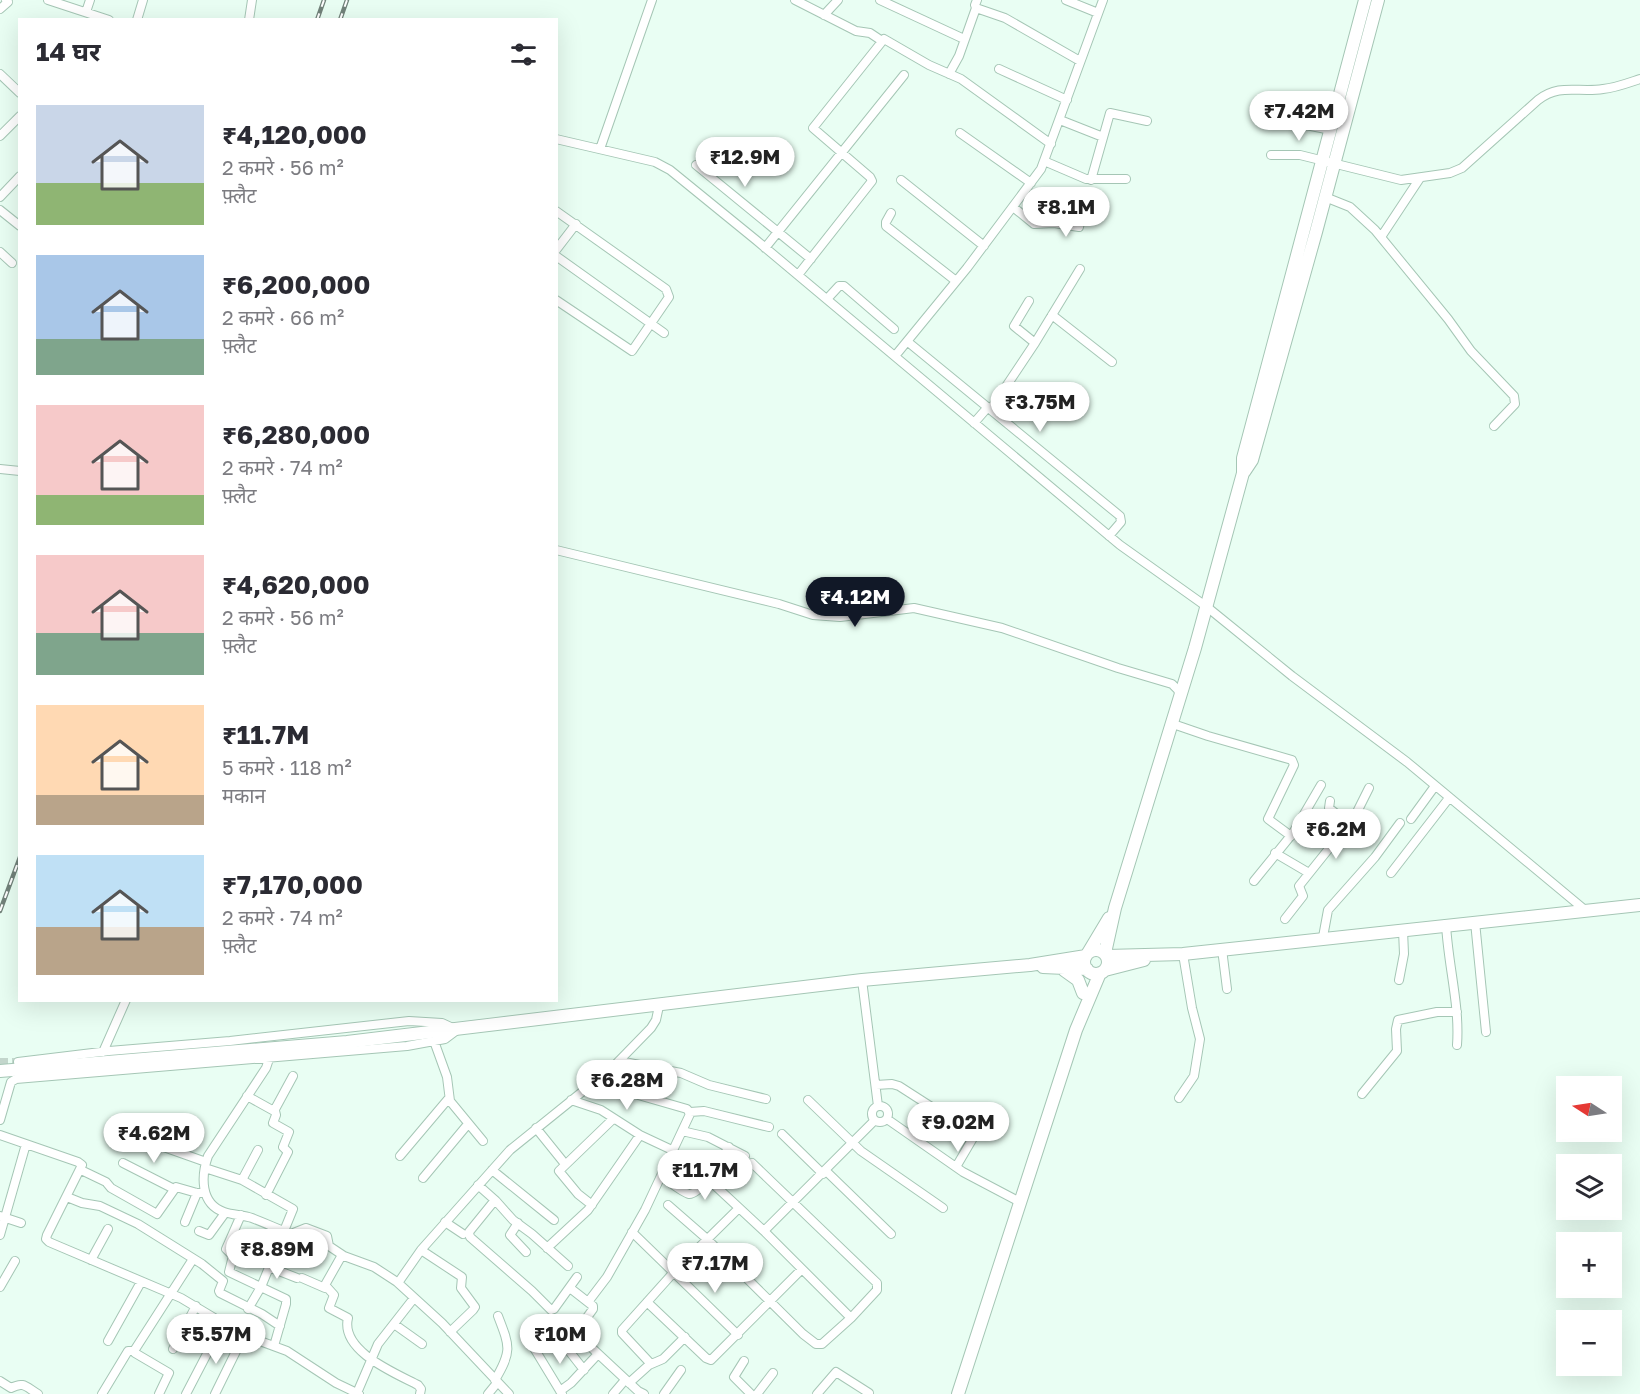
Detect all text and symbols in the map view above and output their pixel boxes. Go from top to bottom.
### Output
text: 14 घर [36,36,100,67]
icon: filters [507,38,540,71]
pin: ₹7.42M [1250,91,1348,142]
text: ₹7.42M [1263,98,1335,122]
text: ₹4,120,000 [222,119,367,150]
icon: home [84,129,156,201]
pin: ₹12.9M [696,137,794,188]
text: ₹12.9M [710,144,780,168]
text: 2 कमरे · 56 m² [222,155,344,179]
text: फ़्लैट [222,183,257,207]
pin: ₹8.1M [1024,187,1108,238]
text: ₹8.1M [1037,194,1095,218]
text: ₹6,200,000 [222,269,370,300]
icon: home [84,279,156,351]
text: 2 कमरे · 66 m² [222,305,344,329]
text: फ़्लैट [222,333,257,357]
pin: ₹3.75M [991,382,1089,433]
text: ₹3.75M [1005,389,1075,413]
text: ₹6,280,000 [222,419,370,450]
icon: home [84,429,156,501]
text: 2 कमरे · 74 m² [222,455,343,479]
text: फ़्लैट [222,483,257,507]
text: ₹4,620,000 [222,569,370,600]
pin: ₹4.12M [806,577,904,628]
icon: home [84,579,156,651]
text: ₹4.12M [820,584,890,608]
text: 2 कमरे · 56 m² [222,605,344,629]
text: फ़्लैट [222,633,257,657]
text: ₹11.7M [222,719,309,750]
icon: home [84,729,156,801]
text: 5 कमरे · 118 m² [222,755,352,779]
text: मकान [222,783,266,807]
pin: ₹6.2M [1294,809,1378,860]
text: ₹6.2M [1306,816,1366,840]
text: ₹7,170,000 [222,869,363,900]
icon: home [84,879,156,951]
text: 2 कमरे · 74 m² [222,905,343,929]
text: फ़्लैट [222,933,257,957]
pin: ₹6.28M [578,1060,676,1111]
text: ₹6.28M [590,1067,664,1091]
north arrow [1556,1076,1622,1142]
map controls [1556,1076,1622,1376]
pin: ₹9.02M [909,1102,1007,1153]
text: ₹9.02M [921,1109,995,1133]
pin: ₹4.62M [105,1113,203,1164]
text: ₹4.62M [117,1120,191,1144]
pin: ₹11.7M [656,1150,754,1201]
button: layers [1556,1154,1622,1220]
text: ₹11.7M [671,1157,739,1181]
pin: ₹8.89M [228,1229,326,1280]
button: + [1556,1232,1622,1298]
text: ₹8.89M [240,1236,314,1260]
pin: ₹7.17M [666,1243,764,1294]
text: ₹7.17M [681,1250,749,1274]
button: − [1556,1310,1622,1376]
pin: ₹5.57M [167,1314,265,1365]
pin: ₹10M [524,1314,596,1365]
text: ₹5.57M [181,1321,251,1345]
text: ₹10M [534,1321,586,1345]

